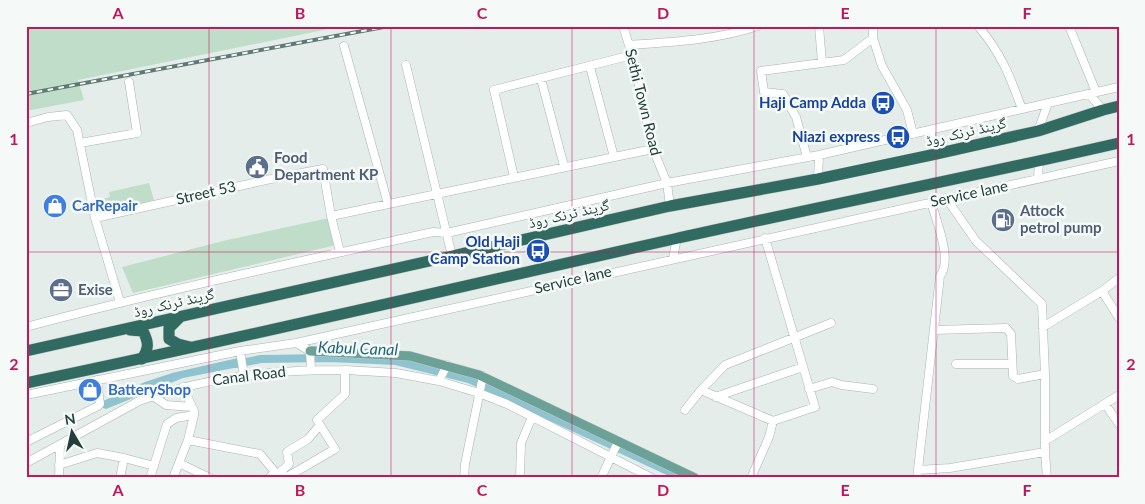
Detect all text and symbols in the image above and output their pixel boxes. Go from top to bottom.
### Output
text: A [111,3,124,22]
text: B [295,3,305,22]
text: C [477,3,488,22]
text: D [657,3,669,22]
text: E [840,3,850,22]
text: F [1022,3,1032,22]
street label: Sethi Town Road [622,47,666,157]
bus stop icon: Haji Camp Adda [870,90,896,116]
place label: Haji Camp Adda [759,93,866,111]
street label: گرینڈ ٹرنک روڈ [924,113,1009,150]
bus stop icon: Niazi express [885,124,911,150]
place label: Niazi express [792,127,880,145]
text: 1 [9,129,19,148]
text: 1 [1126,129,1136,148]
place label: Food Department KP [274,148,378,183]
public building icon: Food Department KP [244,154,270,180]
street label: Street 53 [174,176,237,208]
street label: Service lane [928,176,1009,210]
shop icon: CarRepair [42,193,68,219]
street label: گرینڈ ٹرنک روڈ [527,195,612,232]
place label: CarRepair [72,196,138,214]
place label: Attock petrol pump [1019,201,1101,236]
fuel station icon: Attock petrol pump [990,207,1016,233]
place label: Old Haji Camp Station [430,232,520,267]
bus stop icon: Old Haji Camp Station [525,238,551,264]
street label: Service lane [532,261,613,297]
office icon: Exise [48,277,74,303]
place label: Exise [78,280,113,298]
street label: گرینڈ ٹرنک روڈ [132,284,217,321]
water label: Kabul Canal [318,337,399,358]
text: 2 [9,354,19,373]
text: 2 [1126,354,1136,373]
street label: Canal Road [211,362,287,388]
shop icon: BatteryShop [77,377,103,403]
place label: BatteryShop [108,380,191,398]
north arrow [48,406,98,456]
text: N [63,409,77,428]
text: A [111,480,124,499]
text: B [295,480,305,499]
text: C [477,480,488,499]
text: D [657,480,669,499]
text: E [840,480,850,499]
text: F [1022,480,1032,499]

